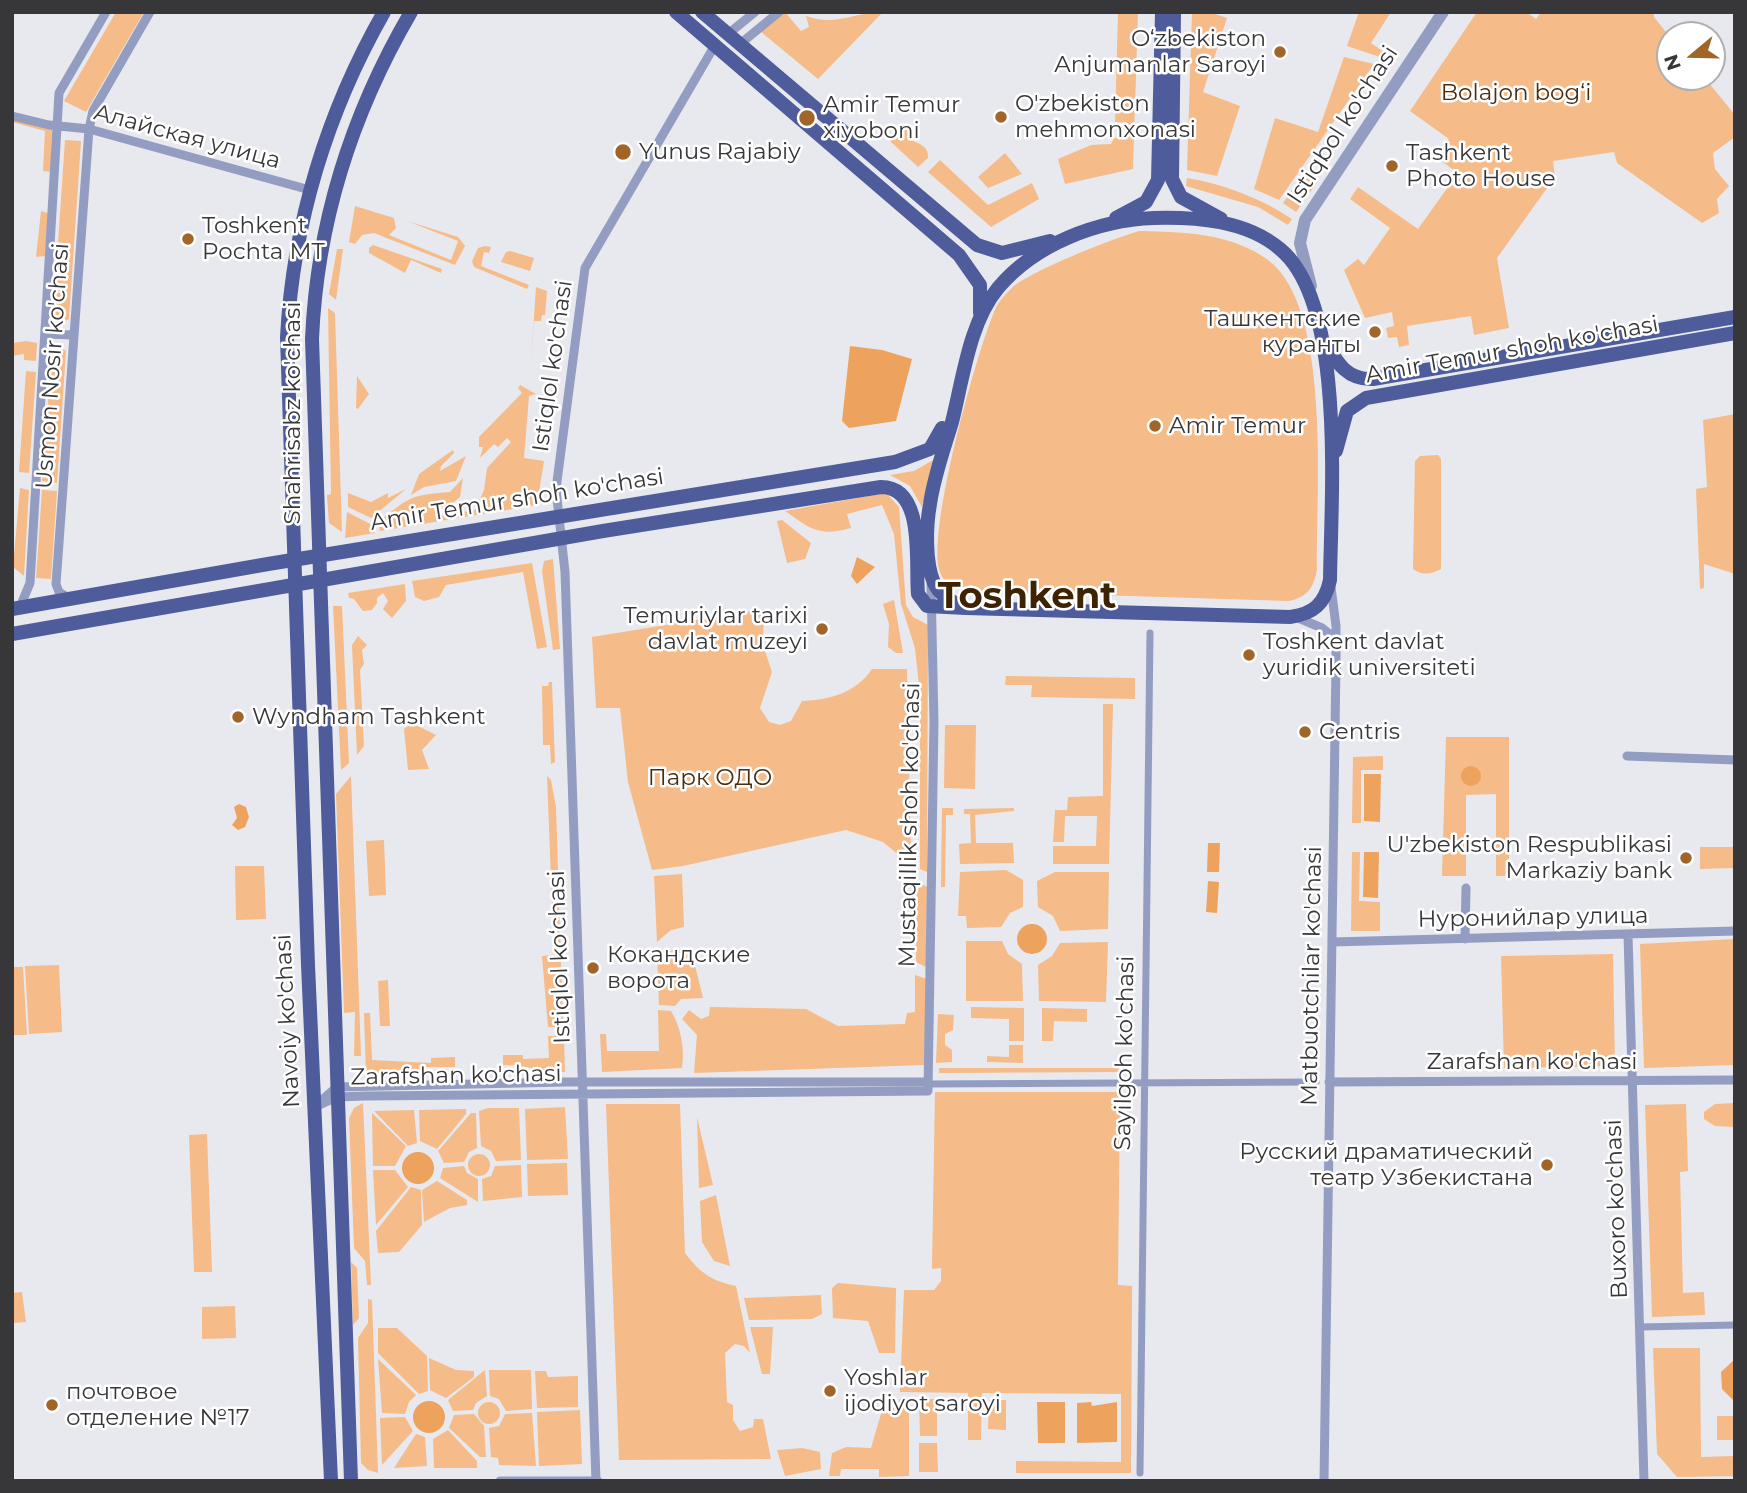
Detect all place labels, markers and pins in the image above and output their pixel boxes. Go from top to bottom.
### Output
place label: O‘zbekiston Anjumanlar Saroyi [1054,25,1266,79]
marker: O‘zbekiston Anjumanlar Saroyi [1272,44,1288,60]
place label: O'zbekiston mehmonxonasi [1015,90,1196,144]
place label: Amir Temur xiyoboni [823,91,960,145]
marker: Amir Temur xiyoboni [797,108,817,128]
marker: O'zbekiston mehmonxonasi [993,109,1009,125]
place label: Yunus Rajabiy [639,138,801,166]
place label: Tashkent Photo House [1406,139,1556,193]
marker: Yunus Rajabiy [613,142,633,162]
marker: Tashkent Photo House [1384,158,1400,174]
place label: Toshkent Pochta MT [202,212,325,266]
marker: Toshkent Pochta MT [180,231,196,247]
place label: Ташкентские куранты [1204,305,1361,359]
marker: Ташкентские куранты [1367,324,1383,340]
place label: Amir Temur [1169,412,1306,440]
marker: Amir Temur [1147,418,1163,434]
place label: Temuriylar tarixi davlat muzeyi [624,602,808,656]
marker: Temuriylar tarixi davlat muzeyi [814,621,830,637]
place label: Toshkent davlat yuridik universiteti [1263,628,1476,682]
marker: Toshkent davlat yuridik universiteti [1241,647,1257,663]
place label: Wyndham Tashkent [252,703,486,731]
marker: Wyndham Tashkent [230,709,246,725]
place label: Centris [1319,718,1400,746]
marker: Centris [1297,724,1313,740]
place label: U'zbekiston Respublikasi Markaziy bank [1387,831,1672,885]
marker: U'zbekiston Respublikasi Markaziy bank [1678,850,1694,866]
place label: Кокандские ворота [607,941,750,995]
marker: Кокандские ворота [585,960,601,976]
place label: Русский драматический театр Узбекистана [1239,1138,1533,1192]
marker: Русский драматический театр Узбекистана [1539,1157,1555,1173]
place label: Yoshlar ijodiyot saroyi [844,1364,1001,1418]
place label: почтовое отделение №17 [66,1378,250,1432]
marker: Yoshlar ijodiyot saroyi [822,1383,838,1399]
marker: почтовое отделение №17 [44,1397,60,1413]

